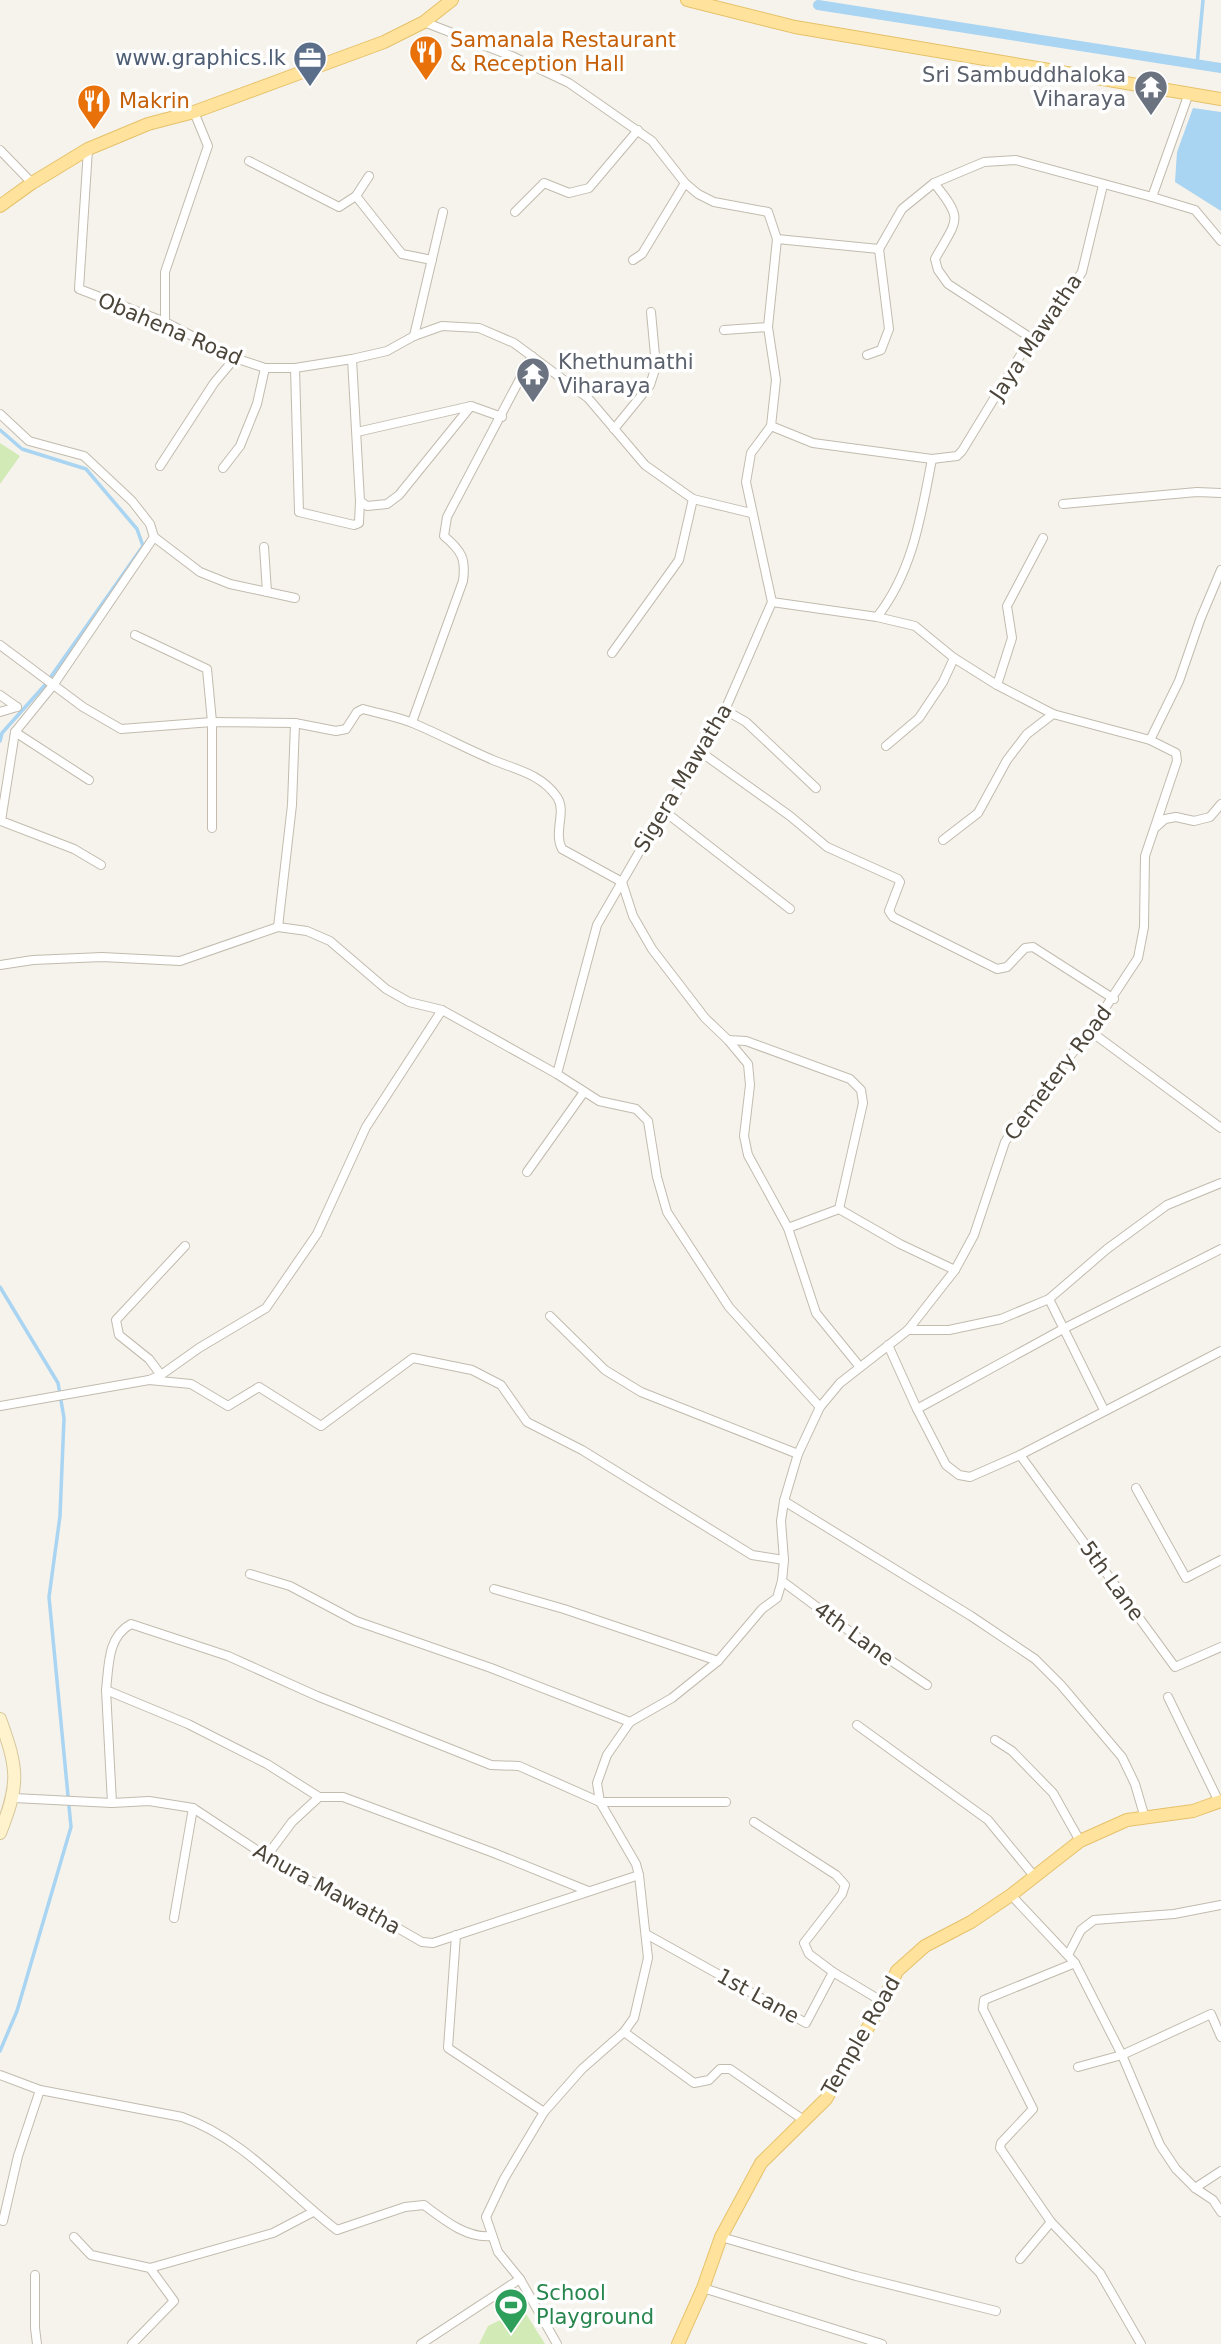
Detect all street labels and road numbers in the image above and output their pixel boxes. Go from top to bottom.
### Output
street label: Jaya Mawatha [984,270,1087,406]
street label: Obahena Road [94,288,246,370]
street label: Sigera Mawatha [629,699,737,857]
street label: Cemetery Road [1000,1001,1116,1145]
street label: 5th Lane [1075,1537,1149,1625]
street label: 4th Lane [810,1597,898,1671]
street label: Anura Mawatha [249,1839,405,1939]
street label: 1st Lane [713,1964,803,2028]
street label: Temple Road [817,1972,905,2101]

